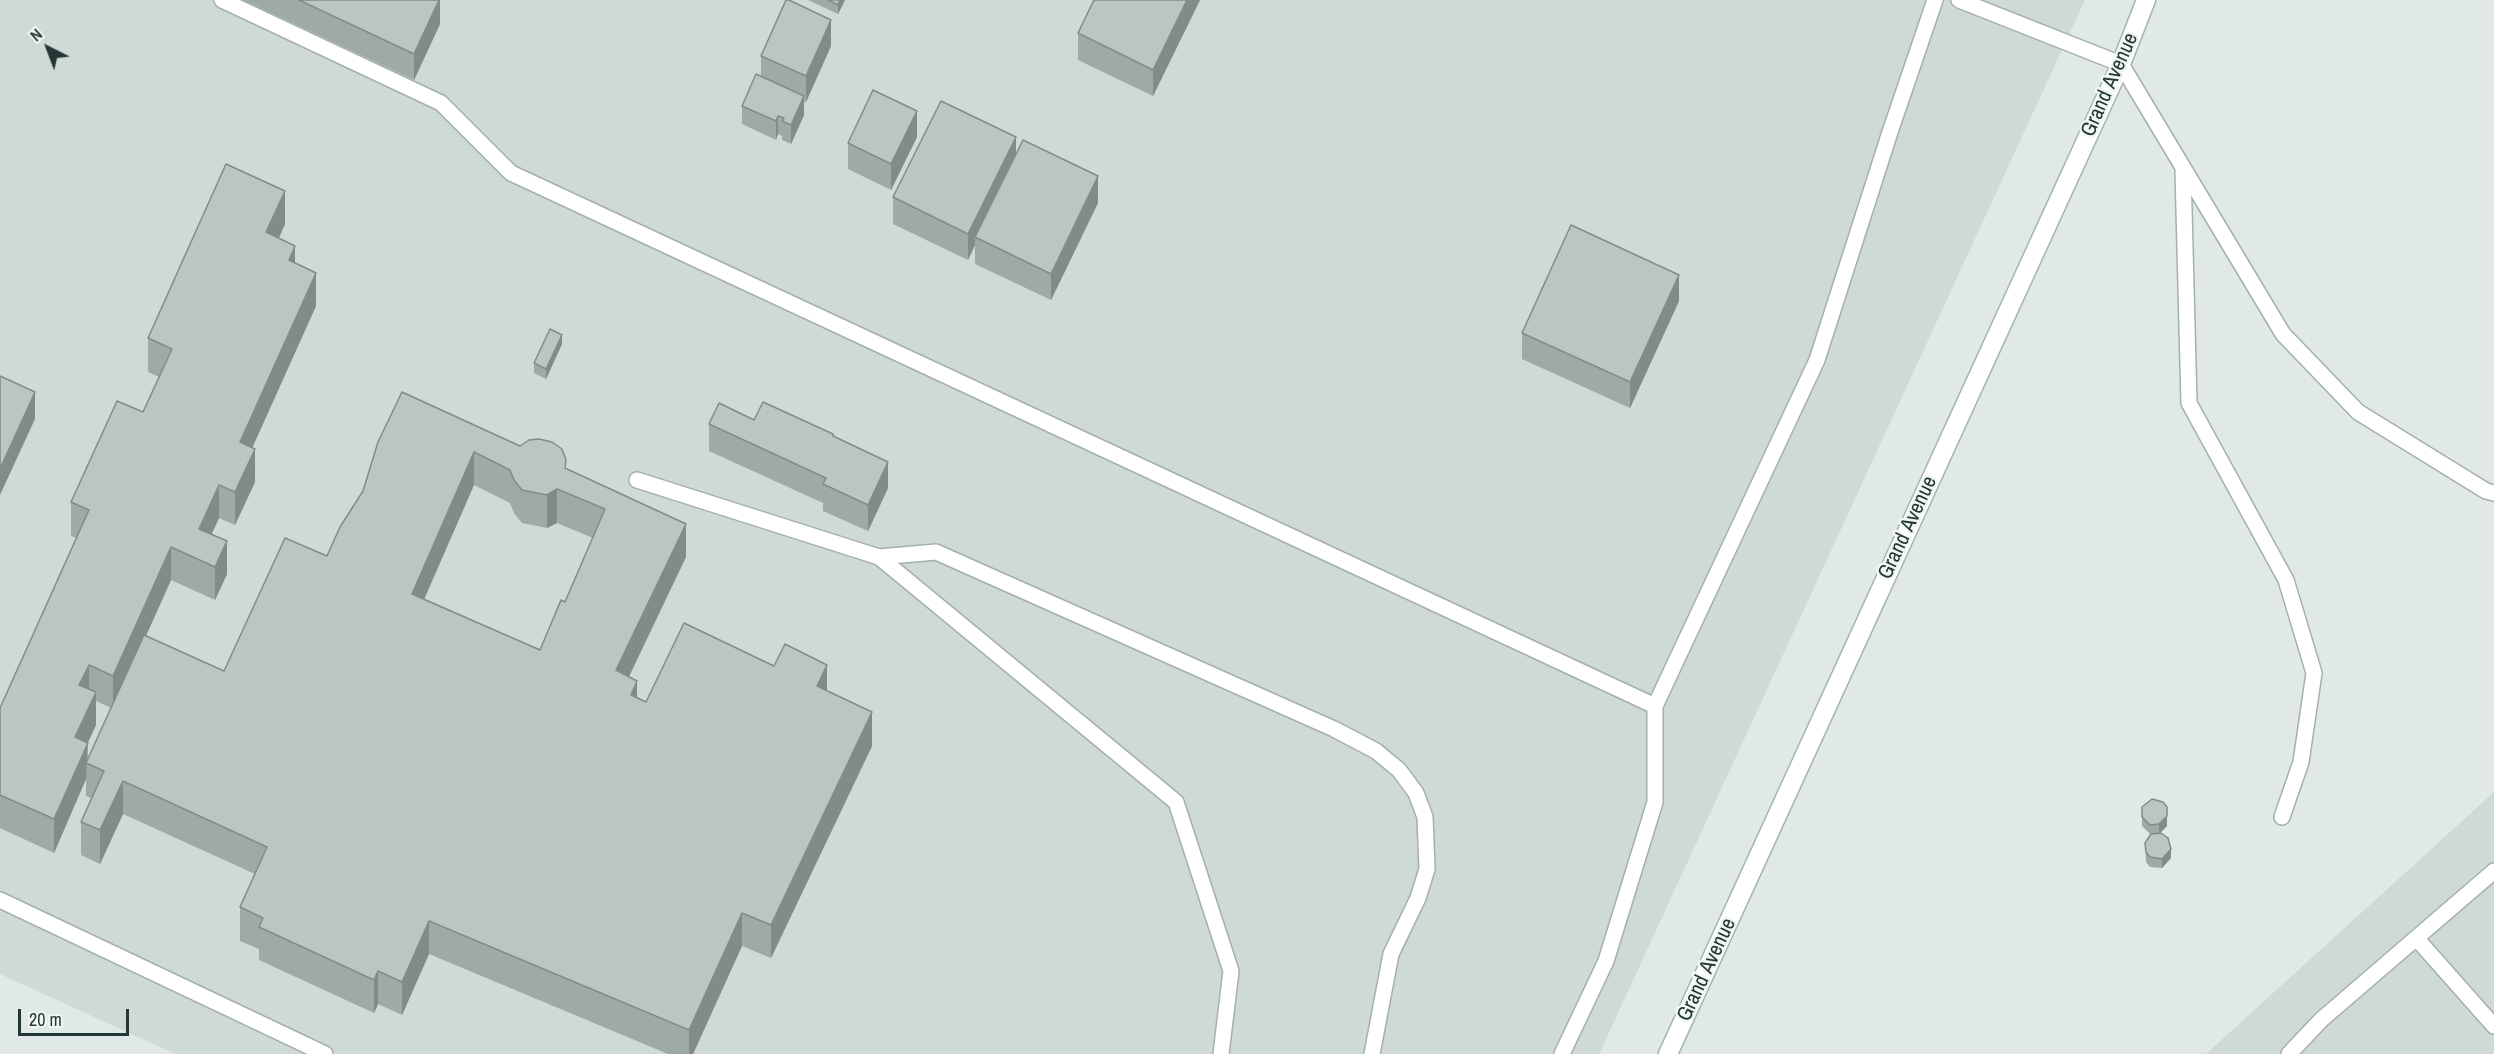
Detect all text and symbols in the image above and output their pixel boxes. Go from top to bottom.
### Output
north arrow [18,18,78,78]
text: N [25,23,47,46]
street label: Grand Avenue [2076,29,2144,141]
street label: Grand Avenue [1873,472,1943,584]
street label: Grand Avenue [1672,914,1742,1026]
scale bar [21,997,132,1035]
text: 20 m [29,1007,62,1032]

